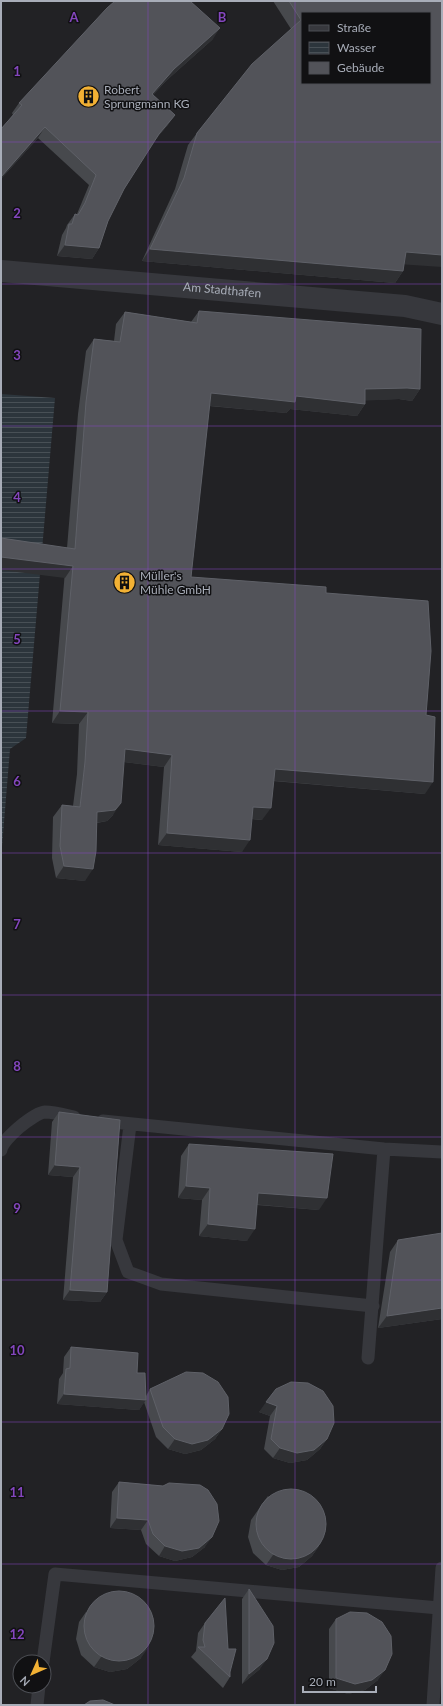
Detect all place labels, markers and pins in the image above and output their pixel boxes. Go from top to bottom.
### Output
place label: Robert Sprungmann KG [104,82,190,111]
building icon: Robert Sprungmann KG [76,84,102,110]
place label: Müller's Mühle GmbH [140,568,211,597]
building icon: Müller's Mühle GmbH [111,570,137,596]

